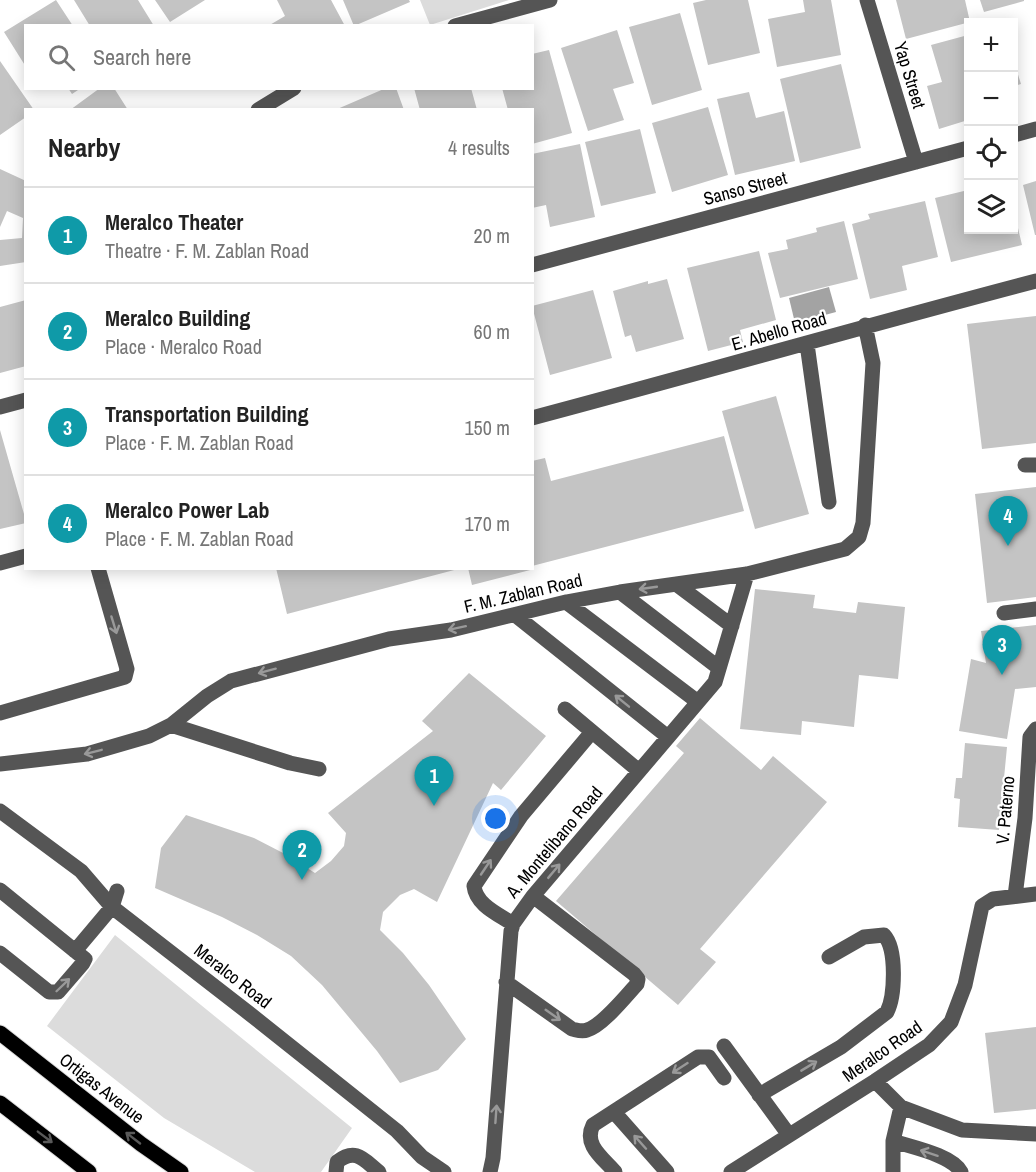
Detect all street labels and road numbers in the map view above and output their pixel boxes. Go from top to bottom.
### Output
street label: Yap Street [888,39,932,111]
street label: Sanso Street [701,165,789,211]
street label: E. Abello Road [729,306,829,356]
street label: F. M. Zablan Road [461,567,585,619]
street label: V. Paterno [990,775,1020,845]
street label: A. Montelibano Road [499,781,608,904]
street label: Meralco Road [189,938,277,1014]
street label: Meralco Road [837,1014,927,1088]
street label: Ortigas Avenue [54,1047,150,1129]

